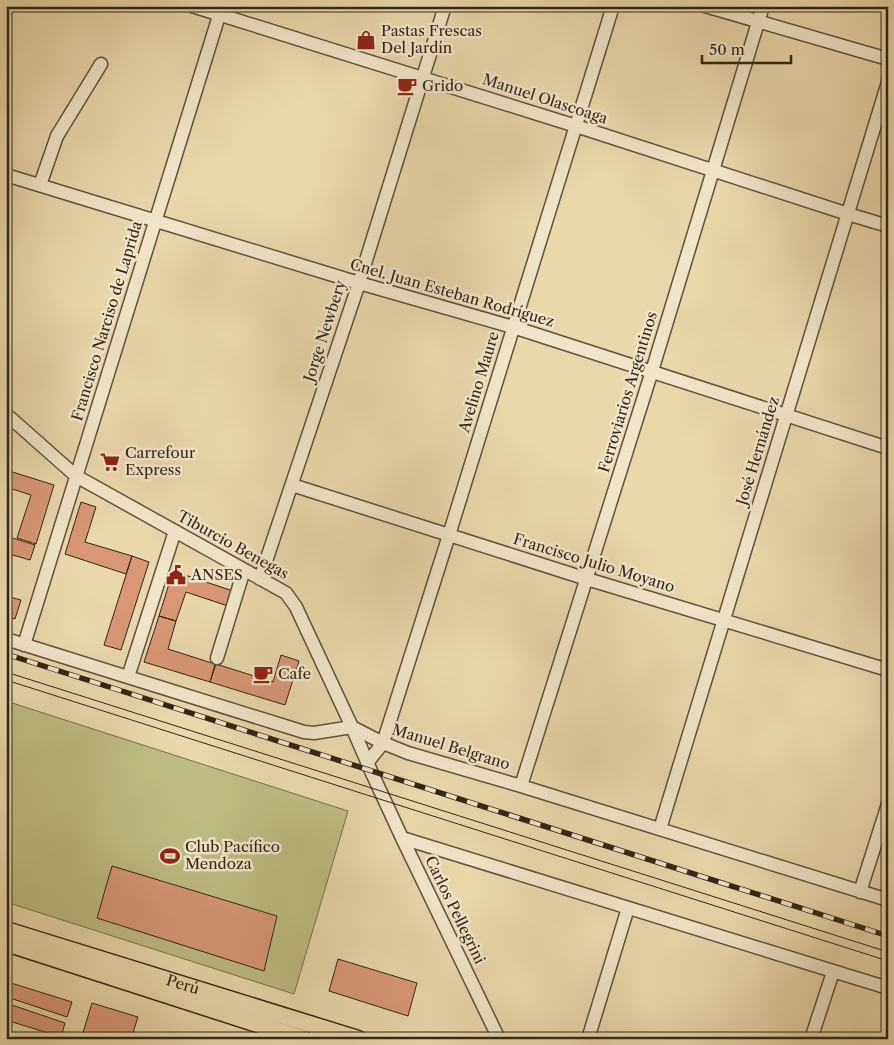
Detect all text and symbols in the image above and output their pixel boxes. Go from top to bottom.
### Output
place label: Pastas Frescas Del Jardín [381,21,482,57]
shop icon: Pastas Frescas Del Jardín [355,29,377,51]
scale bar [702,32,790,64]
text: 50 m [709,40,745,59]
street label: Manuel Olascoaga [480,69,610,128]
cafe icon: Grido [396,75,418,97]
place label: Grido [422,76,463,95]
street label: Francisco Narciso de Laprida [67,219,146,423]
street label: Cnel. Juan Esteban Rodríguez [348,254,557,331]
street label: Jorge Newbery [299,277,350,386]
street label: Ferroviarios Argentinos [594,309,661,475]
street label: Avelino Maure [454,329,503,436]
street label: José Hernández [731,394,783,509]
place label: Carrefour Express [125,443,196,479]
supermarket icon: Carrefour Express [99,451,121,473]
street label: Tiburcio Benegas [174,506,292,583]
street label: Francisco Julio Moyano [511,529,677,596]
public building icon: ANSES [165,564,187,586]
place label: ANSES [190,565,243,584]
cafe icon: Cafe [252,663,274,685]
place label: Cafe [278,664,311,683]
street label: Manuel Belgrano [390,720,512,774]
place label: Club Pacífico Mendoza [185,837,280,873]
sports icon: Club Pacífico Mendoza [159,845,181,867]
street label: Carlos Pellegrini [421,853,490,967]
street label: Perú [164,970,202,998]

